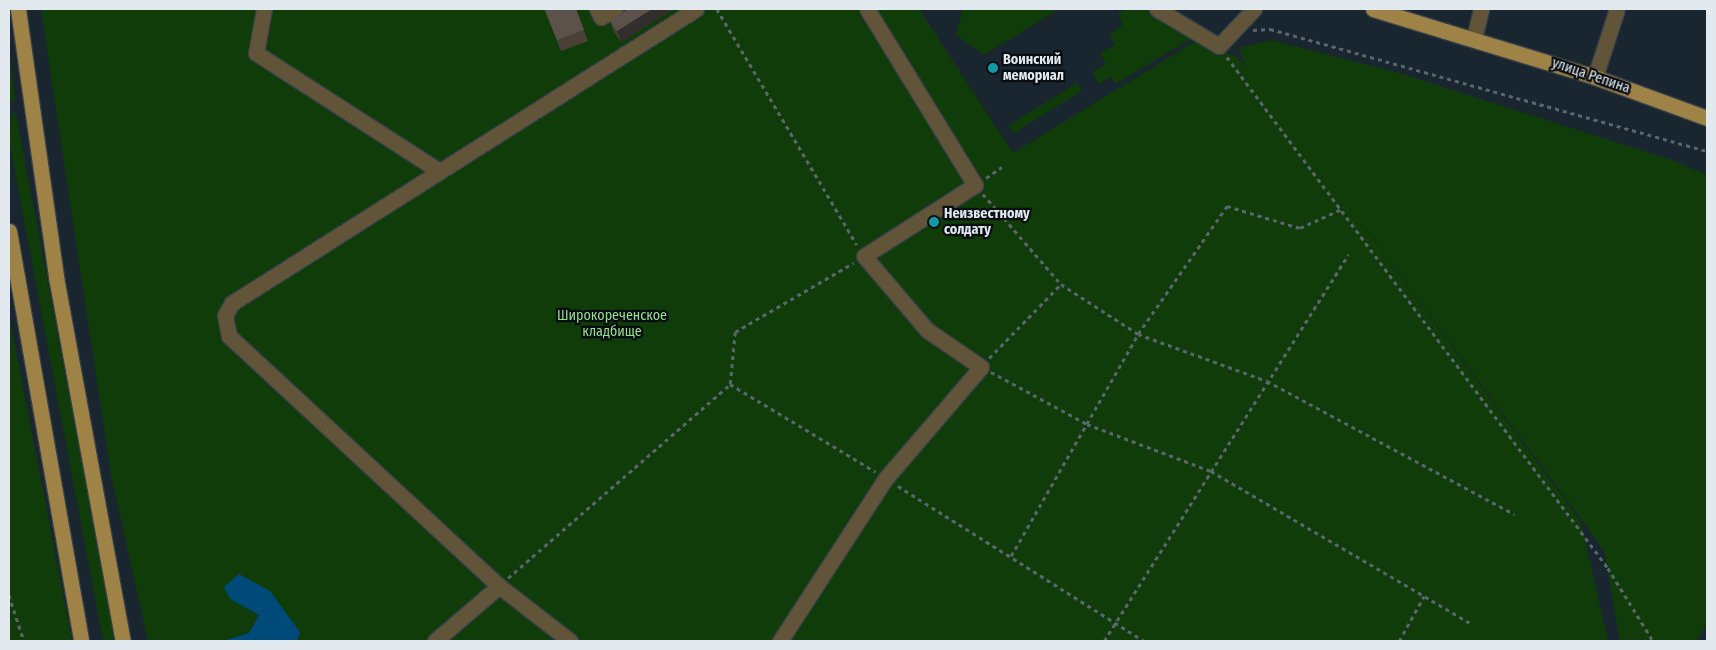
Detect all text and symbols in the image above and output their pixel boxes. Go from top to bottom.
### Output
place label: Воинский мемориал [1003,52,1064,84]
street label: улица Репина [1550,55,1632,97]
marker: Воинский мемориал [987,62,999,74]
place label: Неизвестному солдату [944,206,1030,238]
marker: Неизвестному солдату [928,216,940,228]
park label: Широкореченское кладбище [557,308,667,341]

